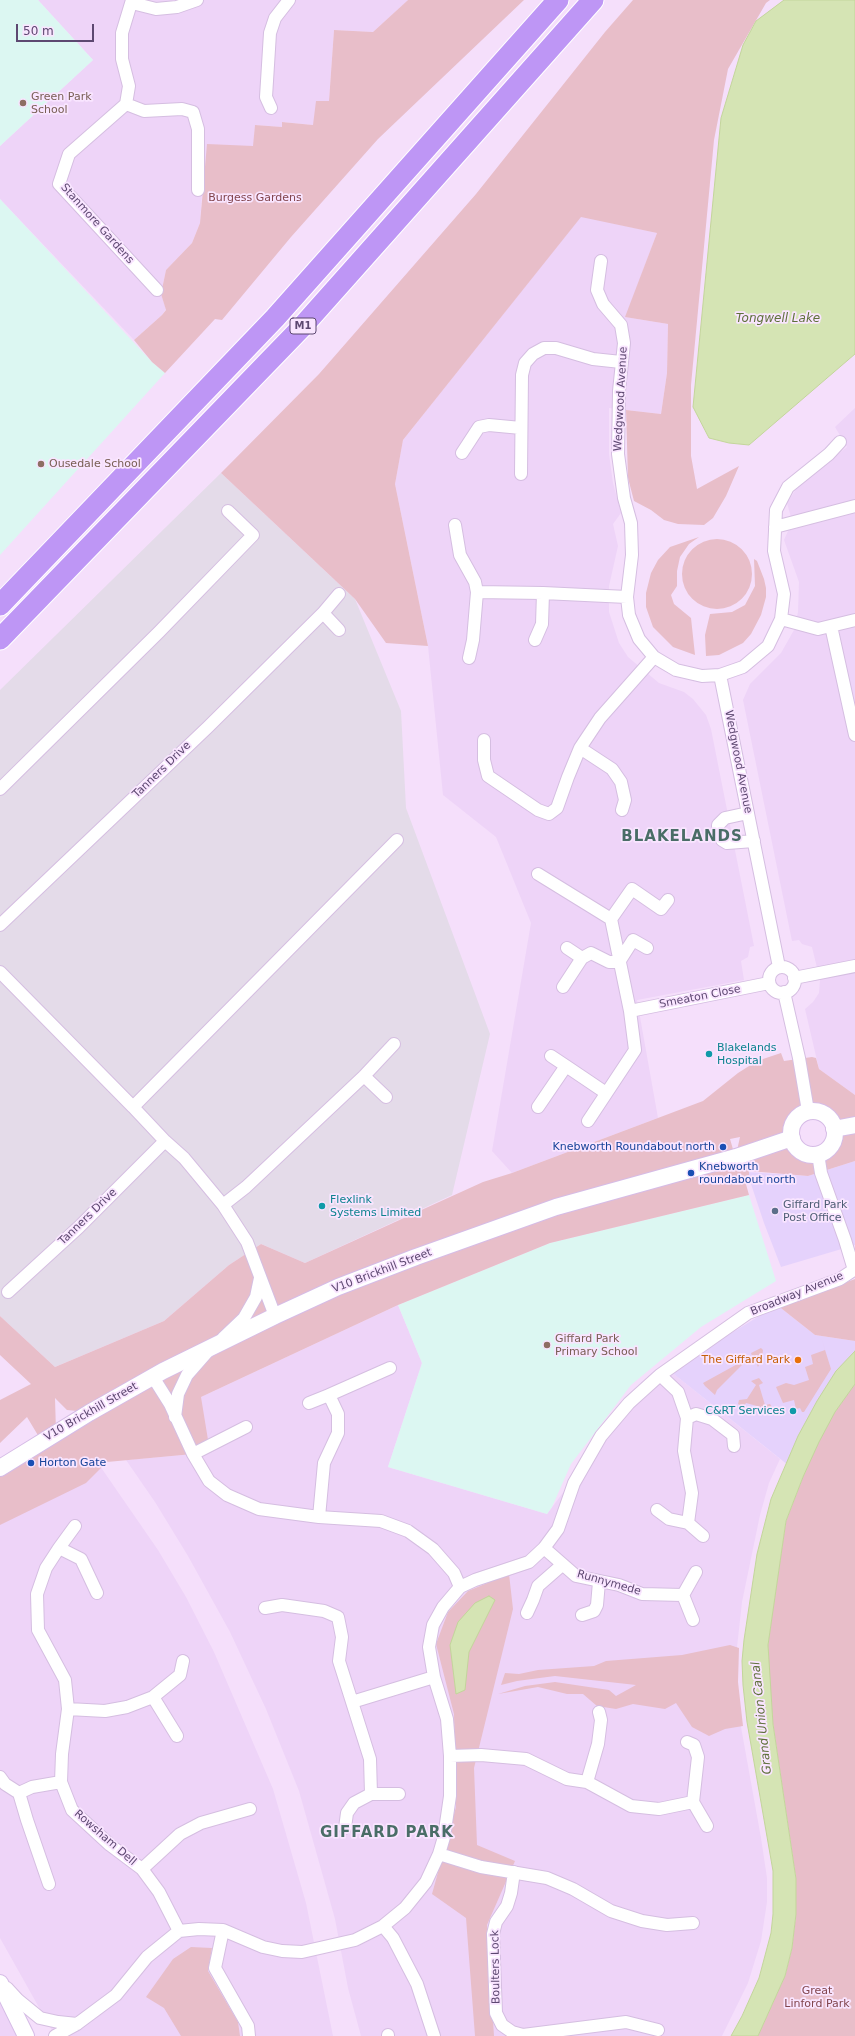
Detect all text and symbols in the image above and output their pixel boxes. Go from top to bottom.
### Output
scale bar [18,16,96,42]
text: 50 m [23,24,54,38]
place label: Green Park School [31,90,92,116]
marker: Green Park School [18,98,28,108]
street label: Stanmore Gardens [58,181,136,267]
park label: Burgess Gardens [208,191,302,205]
water label: Tongwell Lake [736,312,820,326]
road number: M1 [290,318,316,334]
street label: Wedgwood Avenue [612,346,630,452]
place label: Ousedale School [49,457,141,471]
marker: Ousedale School [36,459,46,469]
street label: Wedgwood Avenue [722,709,754,815]
street label: Tanners Drive [130,739,194,801]
district label: BLAKELANDS [621,828,743,846]
street label: Smeaton Close [658,983,742,1011]
place label: Blakelands Hospital [717,1041,777,1067]
marker: Blakelands Hospital [704,1049,714,1059]
place label: Knebworth Roundabout north [552,1140,715,1154]
marker: Knebworth Roundabout north [718,1142,728,1152]
place label: Knebworth roundabout north [699,1160,796,1186]
marker: Knebworth roundabout north [686,1168,696,1178]
street label: Tanners Drive [56,1186,120,1248]
place label: Flexlink Systems Limited [330,1193,421,1219]
place label: Giffard Park Post Office [783,1198,847,1224]
marker: Flexlink Systems Limited [317,1201,327,1211]
marker: Giffard Park Post Office [770,1206,780,1216]
street label: V10 Brickhill Street [330,1246,434,1296]
street label: Broadway Avenue [749,1269,845,1319]
place label: Giffard Park Primary School [555,1332,638,1358]
marker: Giffard Park Primary School [542,1340,552,1350]
place label: The Giffard Park [702,1353,790,1367]
marker: The Giffard Park [793,1355,803,1365]
street label: V10 Brickhill Street [42,1380,140,1444]
place label: C&RT Services [705,1404,785,1418]
marker: C&RT Services [788,1406,798,1416]
place label: Horton Gate [39,1456,106,1470]
marker: Horton Gate [26,1458,36,1468]
street label: Runnymede [576,1568,642,1598]
water label: Grand Union Canal [749,1661,775,1775]
street label: Rowsham Dell [71,1807,139,1869]
district label: GIFFARD PARK [320,1824,454,1842]
street label: Boulters Lock [489,1930,503,2004]
park label: Great Linford Park [784,1984,850,2010]

